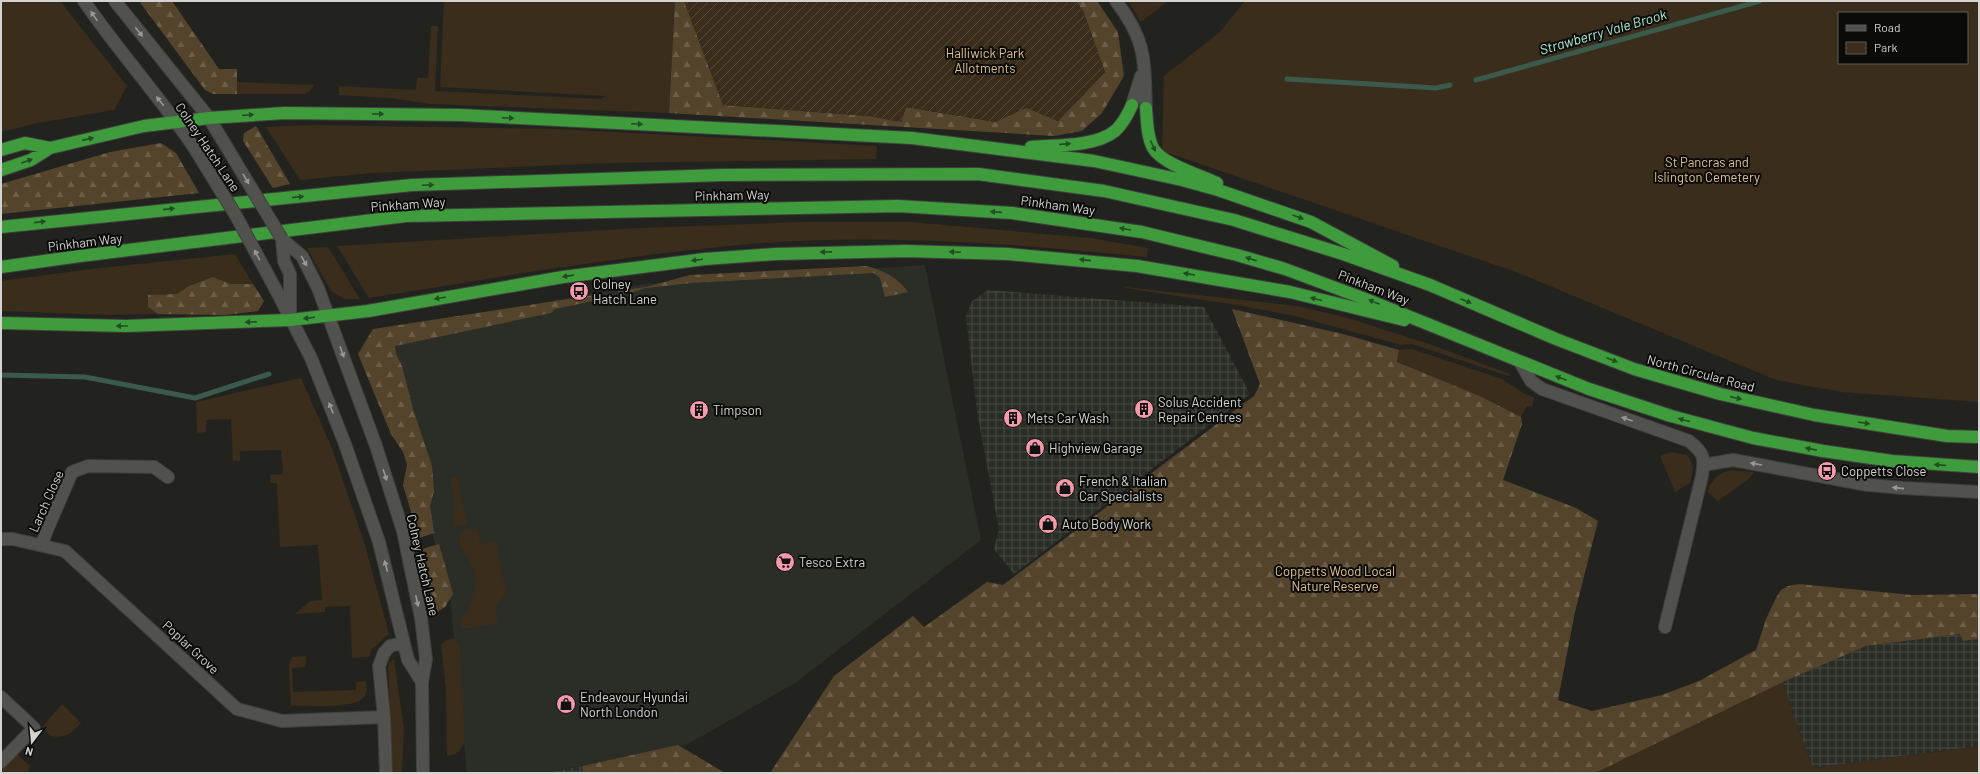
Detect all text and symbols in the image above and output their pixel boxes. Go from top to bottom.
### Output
water label: Strawberry Vale Brook [1537,5,1669,58]
one-way arrow [90,10,98,21]
legend [1838,12,1968,64]
text: Road [1874,20,1901,34]
one-way arrow [135,26,144,37]
text: Park [1874,40,1898,54]
park label: Halliwick Park Allotments [946,45,1025,76]
one-way arrow [155,96,164,107]
street label: Colney Hatch Lane [172,99,244,195]
one-way arrow [372,111,385,117]
one-way arrow [242,112,254,119]
one-way arrow [502,114,514,121]
one-way arrow [631,121,644,127]
one-way arrow [82,135,95,141]
one-way arrow [1150,140,1157,152]
one-way arrow [1059,141,1071,147]
park label: St Pancras and Islington Cemetery [1654,154,1760,185]
one-way arrow [22,158,34,164]
one-way arrow [242,173,249,185]
one-way arrow [422,181,434,188]
street label: Pinkham Way [694,186,770,204]
street label: Pinkham Way [1020,192,1096,218]
one-way arrow [292,193,304,200]
street label: Pinkham Way [370,193,446,215]
one-way arrow [163,206,175,213]
one-way arrow [990,208,1002,215]
one-way arrow [1293,214,1305,220]
one-way arrow [34,219,46,226]
one-way arrow [1119,226,1131,232]
street label: Pinkham Way [47,229,123,255]
one-way arrow [949,248,961,255]
one-way arrow [819,249,832,255]
one-way arrow [254,250,260,261]
one-way arrow [300,255,307,267]
one-way arrow [1245,256,1257,262]
one-way arrow [691,257,703,263]
one-way arrow [1079,257,1091,264]
street label: Pinkham Way [1336,266,1412,308]
one-way arrow [1183,271,1195,277]
one-way arrow [562,273,574,279]
place label: Colney Hatch Lane [593,276,657,307]
bus stop icon: Colney Hatch Lane [568,280,590,302]
one-way arrow [1310,295,1323,301]
one-way arrow [434,296,446,302]
one-way arrow [1460,298,1472,304]
one-way arrow [1369,299,1380,305]
one-way arrow [303,315,315,321]
one-way arrow [245,318,257,325]
one-way arrow [115,323,128,329]
one-way arrow [340,347,346,359]
street label: North Circular Road [1646,351,1756,395]
one-way arrow [1606,358,1618,364]
one-way arrow [1555,375,1567,381]
place label: Solus Accident Repair Centres [1158,394,1242,425]
one-way arrow [1730,395,1742,401]
building icon: Solus Accident Repair Centres [1133,398,1155,420]
building icon: Timpson [688,399,710,421]
one-way arrow [328,402,334,413]
place label: Timpson [713,402,762,418]
building icon: Mets Car Wash [1002,407,1024,429]
place label: Mets Car Wash [1027,410,1109,426]
one-way arrow [1621,416,1633,422]
one-way arrow [1678,417,1690,423]
one-way arrow [1858,420,1870,426]
shop icon: Highview Garage [1024,437,1046,459]
place label: Highview Garage [1049,440,1143,456]
one-way arrow [1805,446,1817,452]
bus stop icon: Coppetts Close [1816,460,1838,482]
one-way arrow [1750,461,1762,467]
one-way arrow [1934,462,1946,469]
place label: Coppetts Close [1841,463,1927,479]
street label: Larch Close [25,467,67,535]
one-way arrow [382,469,388,481]
place label: French & Italian Car Specialists [1079,473,1167,504]
shop icon: French & Italian Car Specialists [1054,477,1076,499]
one-way arrow [1892,485,1904,491]
street label: Colney Hatch Lane [403,512,443,618]
shop icon: Auto Body Work [1037,513,1059,535]
place label: Auto Body Work [1062,516,1152,532]
supermarket icon: Tesco Extra [774,551,796,573]
place label: Tesco Extra [799,554,865,570]
one-way arrow [383,560,389,572]
park label: Coppetts Wood Local Nature Reserve [1275,563,1395,594]
one-way arrow [415,595,421,607]
street label: Poplar Grove [160,617,222,677]
place label: Endeavour Hyundai North London [580,689,688,720]
shop icon: Endeavour Hyundai North London [555,693,577,715]
north arrow [12,722,52,762]
text: N [24,745,34,759]

